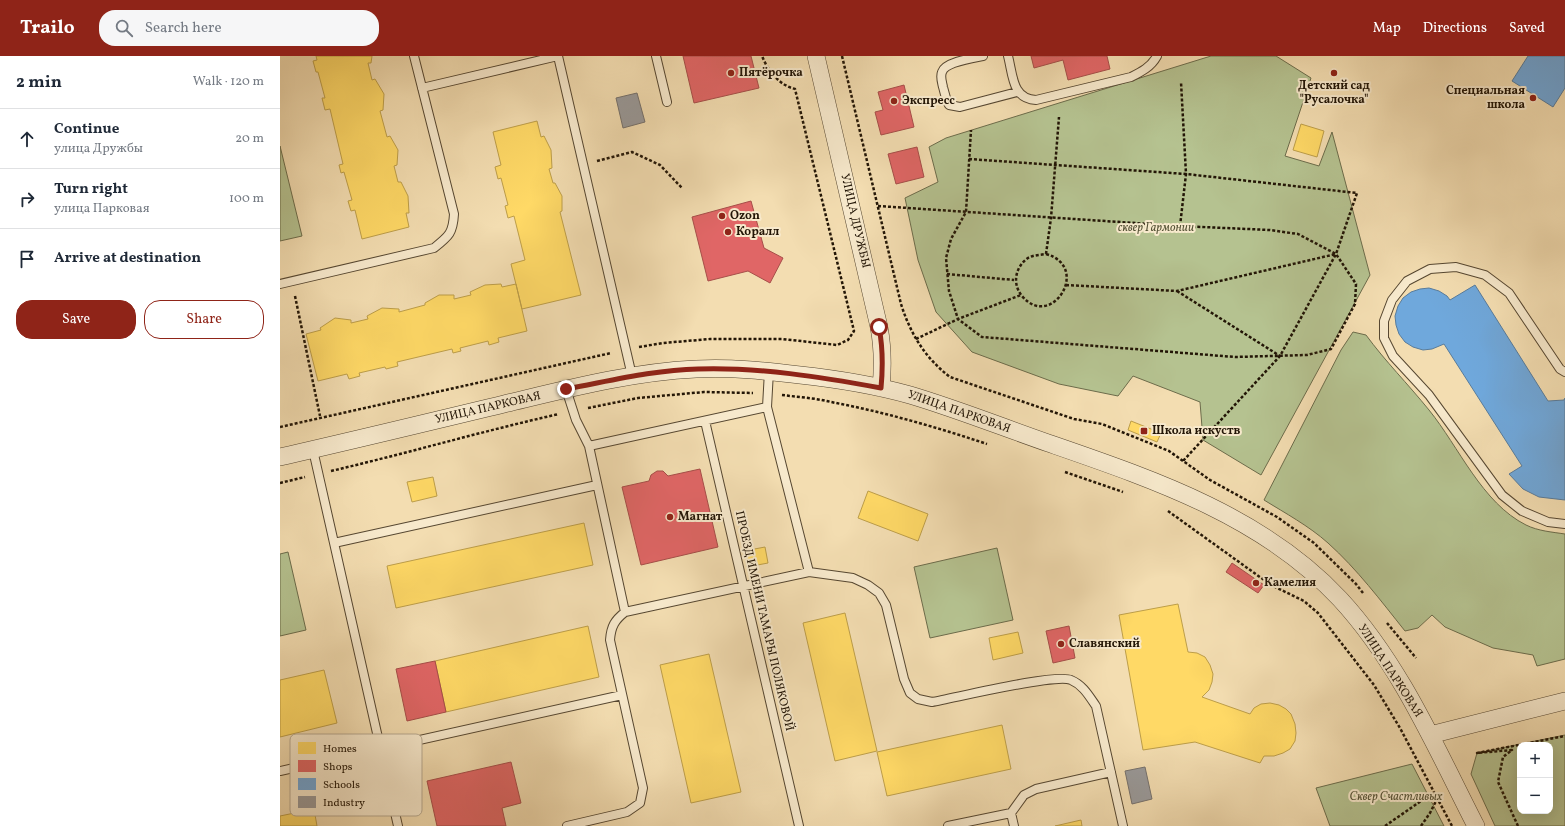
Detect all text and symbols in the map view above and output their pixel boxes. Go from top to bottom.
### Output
search box [99,10,379,46]
text: Trailo [20,15,75,41]
icon: search [113,17,135,39]
text: Search here [145,18,222,39]
text: Map [1373,19,1401,38]
text: Directions [1423,19,1487,38]
text: Saved [1509,19,1545,38]
place label: Пятёрочка [739,65,803,81]
marker: Пятёрочка [726,68,736,78]
marker: Детский сад "Русалочка" [1329,68,1339,78]
text: 2 min [16,71,62,94]
text: Walk · 120 m [193,73,264,91]
place label: Детский сад "Русалочка" [1298,78,1371,108]
place label: Специальная школа [1446,83,1525,113]
place label: Экспресс [902,93,955,109]
marker: Специальная школа [1528,93,1538,103]
marker: Экспресс [889,96,899,106]
text: Continue [54,119,119,140]
icon: ahead [16,128,38,150]
text: 20 m [235,130,264,148]
text: улица Дружбы [54,140,143,158]
street label: УЛИЦА ДРУЖБЫ [836,172,874,270]
text: Turn right [54,179,128,200]
icon: right [16,188,38,210]
text: 100 m [229,190,264,208]
text: улица Парковая [54,200,149,218]
place label: Ozon [730,208,760,224]
marker: Ozon [717,211,727,221]
park label: сквер Гармонии [1118,220,1194,236]
place label: Коралл [736,224,779,240]
marker: Коралл [723,227,733,237]
icon: arrive [16,248,38,270]
text: Arrive at destination [54,248,201,269]
button: Save [16,300,136,339]
button: Share [144,300,264,339]
route start [870,318,888,336]
route end [557,380,575,398]
street label: УЛИЦА ПАРКОВАЯ [905,387,1013,437]
street label: УЛИЦА ПАРКОВАЯ [434,388,543,428]
place label: Школа искуств [1152,423,1241,439]
marker: Школа искуств [1139,426,1149,436]
place label: Магнат [678,509,723,525]
street label: ПРОЕЗД ИМЕНИ ТАМАРЫ ПОЛЯКОВОЙ [731,509,798,733]
marker: Магнат [665,512,675,522]
place label: Камелия [1264,575,1316,591]
marker: Камелия [1251,578,1261,588]
street label: УЛИЦА ПАРКОВАЯ [1354,621,1426,721]
place label: Славянский [1069,636,1140,652]
marker: Славянский [1056,639,1066,649]
legend [290,734,422,816]
text: Homes [323,742,357,757]
map controls [1517,742,1553,814]
button: + [1517,742,1553,778]
text: Shops [323,760,353,775]
text: Schools [323,778,360,793]
button: − [1517,778,1553,814]
park label: Сквер Счастливых [1349,789,1443,805]
text: Industry [323,796,365,811]

